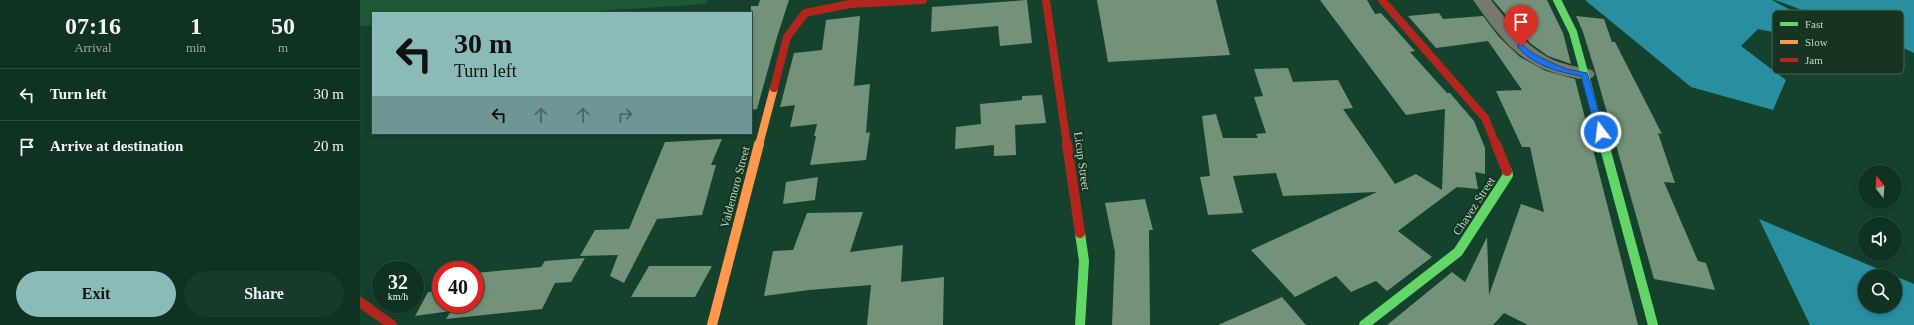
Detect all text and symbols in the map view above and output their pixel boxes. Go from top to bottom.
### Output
pin [1504,5,1538,46]
legend [1772,10,1904,74]
icon: arrive [1510,11,1532,33]
text: 07:16 [65,13,121,39]
text: 1 [190,13,202,39]
text: 50 [271,13,295,39]
text: Fast [1805,18,1823,30]
icon: left [388,28,440,80]
text: 30 m [454,28,512,59]
text: Slow [1805,36,1828,48]
text: Arrival [74,40,112,55]
text: min [186,40,206,55]
text: m [278,40,288,55]
text: Jam [1805,54,1823,66]
text: Turn left [454,61,517,81]
icon: left [16,84,38,106]
text: Turn left [50,86,107,102]
text: 30 m [314,86,344,102]
icon: left [488,104,510,126]
icon: ahead [530,104,552,126]
icon: ahead [572,104,594,126]
icon: right [614,104,636,126]
position arrow [1580,111,1622,153]
street label: Licup Street [1071,131,1093,192]
icon: arrive [16,136,38,158]
text: Arrive at destination [50,138,183,154]
text: 20 m [314,138,344,154]
street label: Valdemoro Street [717,144,753,229]
north arrow [1858,165,1902,209]
map controls [1858,165,1902,313]
street label: Chavez Street [1450,174,1498,238]
button: sound [1858,217,1902,261]
speed limit sign: 40 [432,261,484,313]
button: search [1858,269,1902,313]
button: Exit [16,271,176,317]
button: Share [184,271,344,317]
text: 32 [388,271,408,293]
text: km/h [388,291,408,302]

